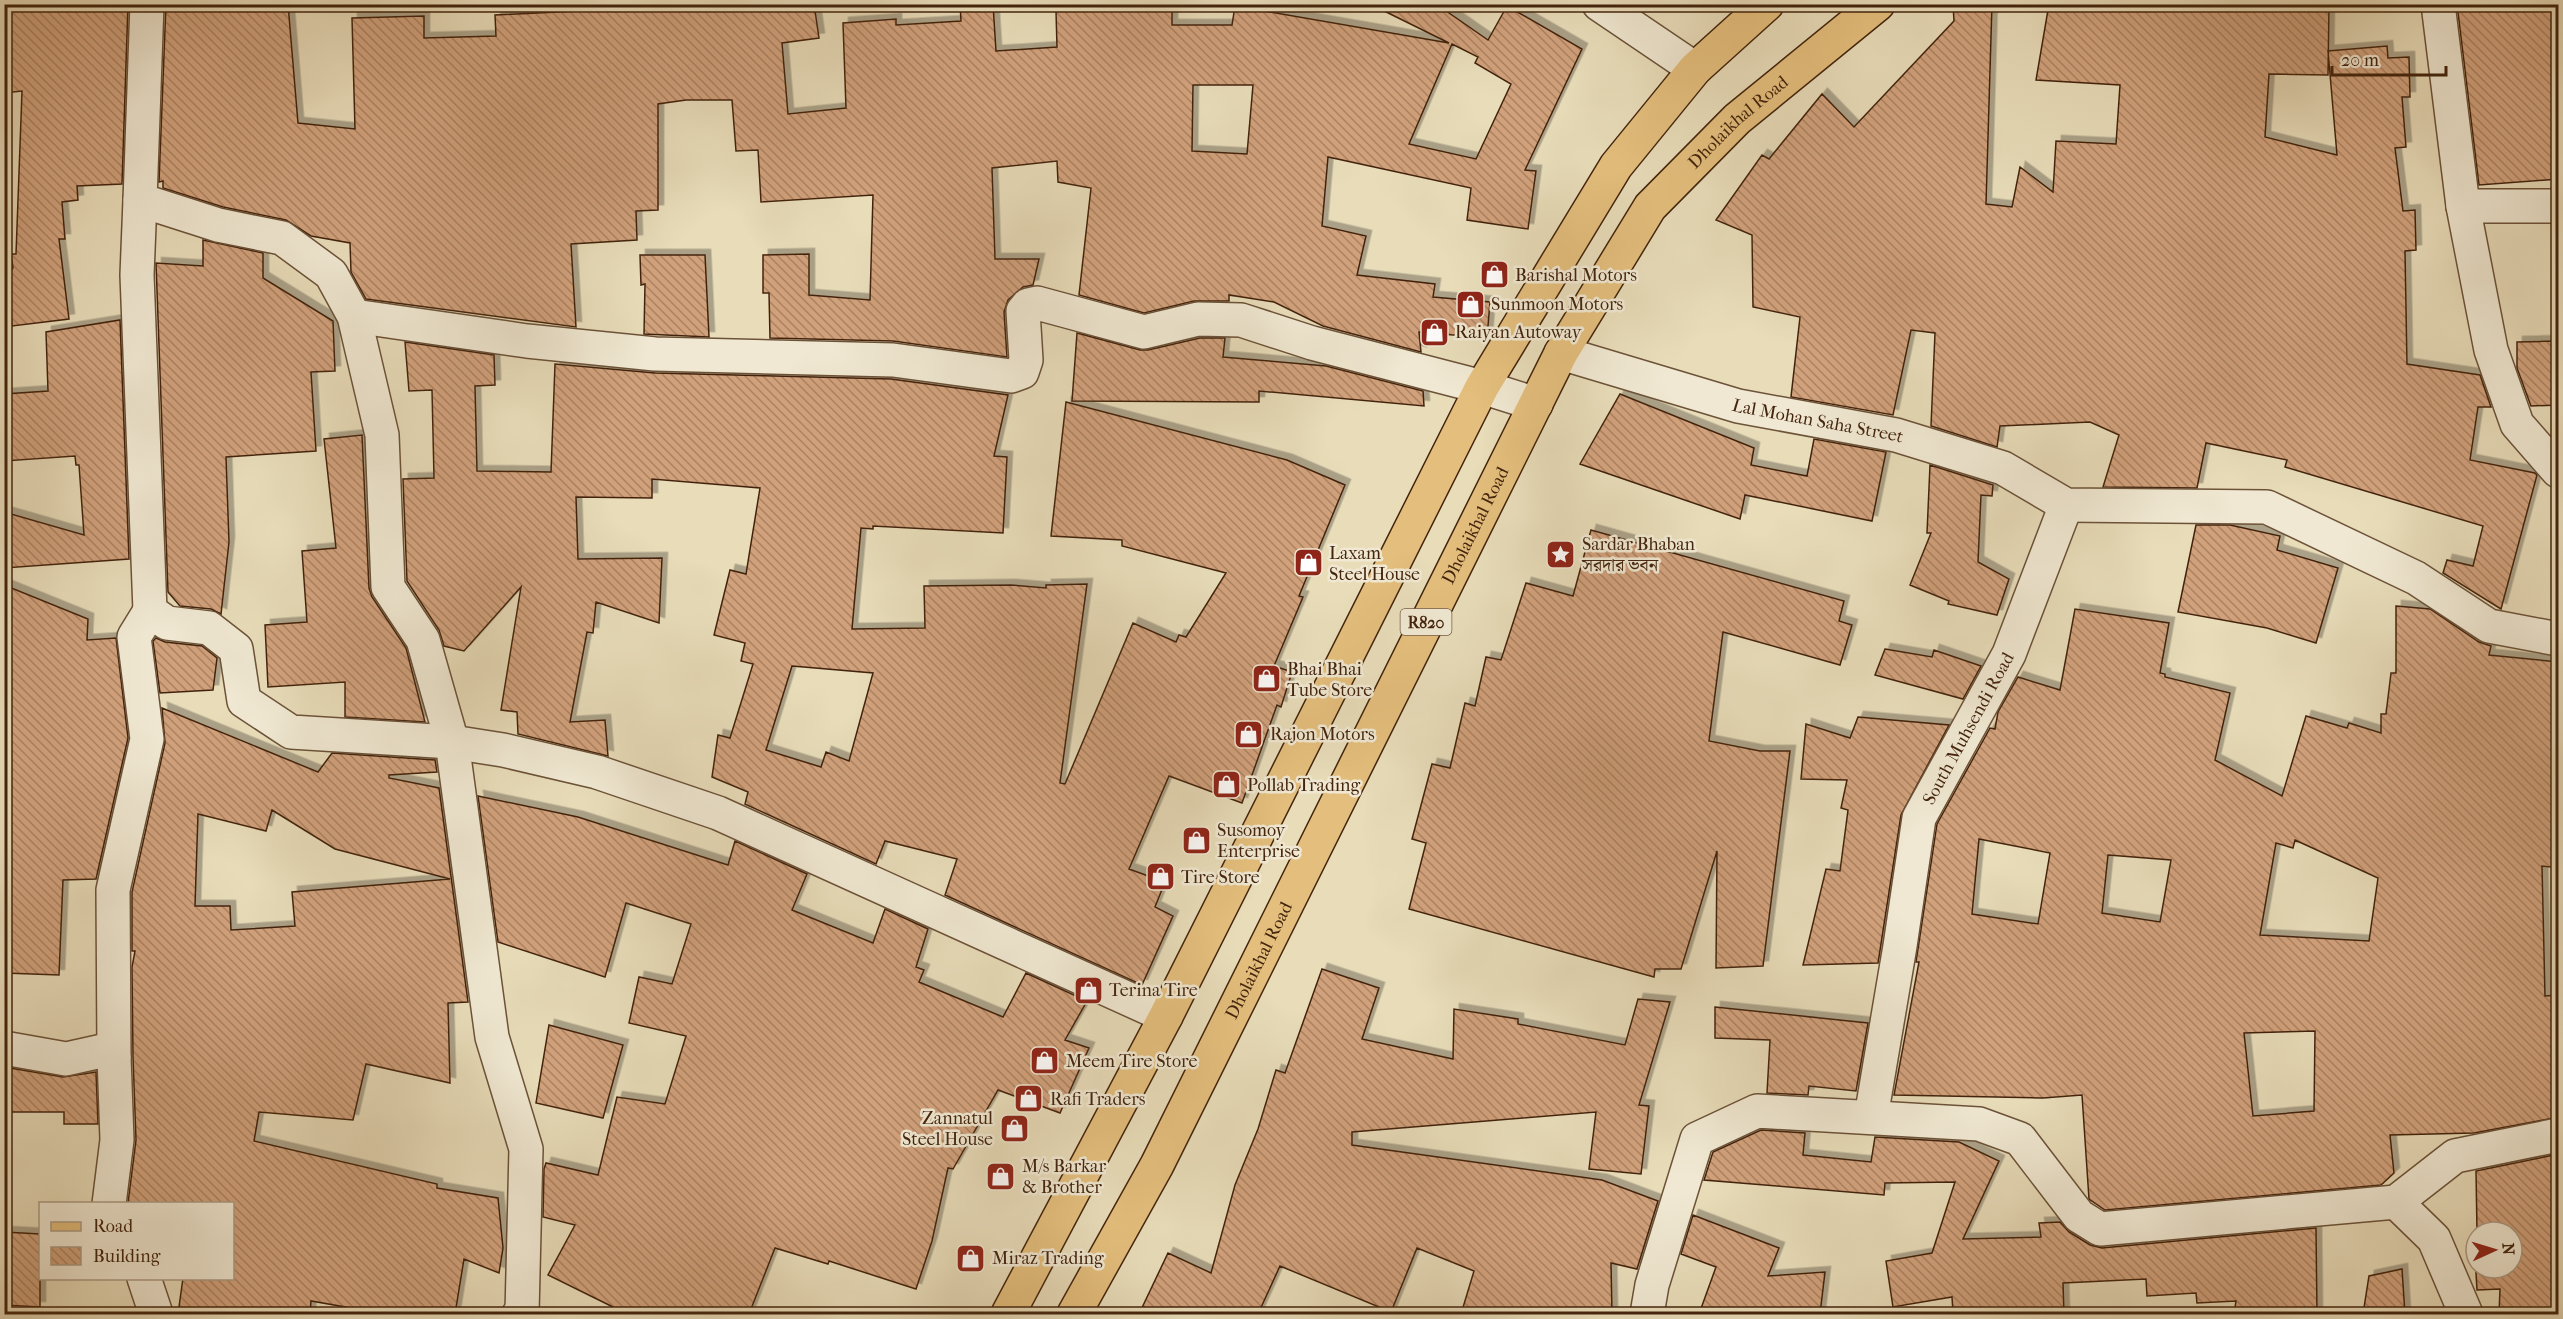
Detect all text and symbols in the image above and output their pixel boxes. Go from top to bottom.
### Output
scale bar [2332,39,2446,77]
text: 20 m [2341,50,2379,71]
street label: Dholaikhal Road [1684,71,1792,173]
shop icon: Barishal Motors [1478,259,1510,291]
place label: Barishal Motors [1515,265,1637,286]
shop icon: Sunmoon Motors [1454,288,1486,320]
place label: Sunmoon Motors [1491,294,1624,315]
shop icon: Raiyan Autoway [1418,316,1450,348]
place label: Raiyan Autoway [1455,322,1583,343]
street label: Lal Mohan Saha Street [1730,394,1907,447]
street label: Dholaikhal Road [1437,463,1513,587]
place label: Sardar Bhaban সরদার ভবন [1581,534,1696,576]
place icon: Sardar Bhaban সরদার ভবন [1545,538,1577,570]
place label: Laxam Steel House [1329,543,1420,585]
shop icon: Laxam Steel House [1292,547,1324,579]
road number: R820 [1400,609,1452,635]
street label: South Muhsendi Road [1918,649,2018,808]
place label: Bhai Bhai Tube Store [1287,659,1372,701]
shop icon: Bhai Bhai Tube Store [1250,663,1282,695]
shop icon: Rajon Motors [1233,718,1265,750]
place label: Rajon Motors [1270,724,1375,745]
shop icon: Pollab Trading [1210,769,1242,801]
place label: Pollab Trading [1247,775,1360,796]
place label: Susomoy Enterprise [1217,820,1300,862]
shop icon: Susomoy Enterprise [1180,824,1212,856]
shop icon: Tire Store [1144,861,1176,893]
place label: Tire Store [1181,867,1260,888]
street label: Dholaikhal Road [1221,898,1297,1022]
shop icon: Terina Tire [1072,974,1104,1006]
place label: Terina Tire [1109,980,1198,1001]
shop icon: Meem Tire Store [1029,1045,1061,1077]
place label: Meem Tire Store [1066,1051,1198,1072]
shop icon: Rafi Traders [1013,1083,1045,1115]
place label: Rafi Traders [1050,1089,1146,1110]
place label: Zannatul Steel House [902,1108,993,1150]
shop icon: Zannatul Steel House [998,1112,1030,1144]
place label: M/s Barkar & Brother [1022,1156,1106,1198]
shop icon: M/s Barkar & Brother [985,1160,1017,1192]
legend [39,1202,234,1280]
text: Road [93,1216,133,1237]
north arrow [2464,1220,2524,1280]
shop icon: Miraz Trading [955,1242,987,1274]
text: N [2499,1242,2518,1257]
text: Building [93,1246,161,1267]
place label: Miraz Trading [992,1248,1104,1269]

